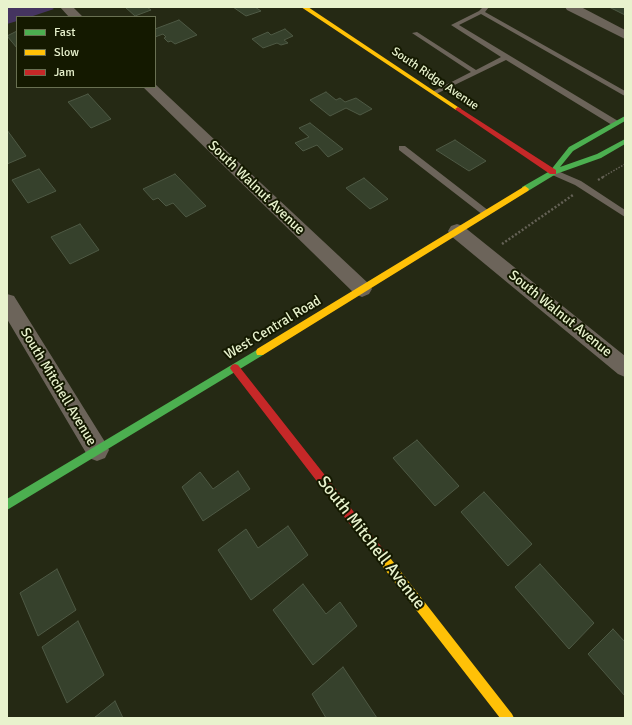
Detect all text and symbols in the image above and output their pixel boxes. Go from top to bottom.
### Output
legend [16,16,156,88]
text: Fast [54,25,75,40]
street label: South Ridge Avenue [389,44,481,114]
text: Slow [54,45,79,60]
text: Jam [54,65,75,80]
street label: South Walnut Avenue [204,138,308,238]
street label: South Walnut Avenue [505,267,615,361]
street label: West Central Road [222,293,324,363]
street label: South Mitchell Avenue [16,325,100,449]
street label: South Mitchell Avenue [313,472,429,614]

